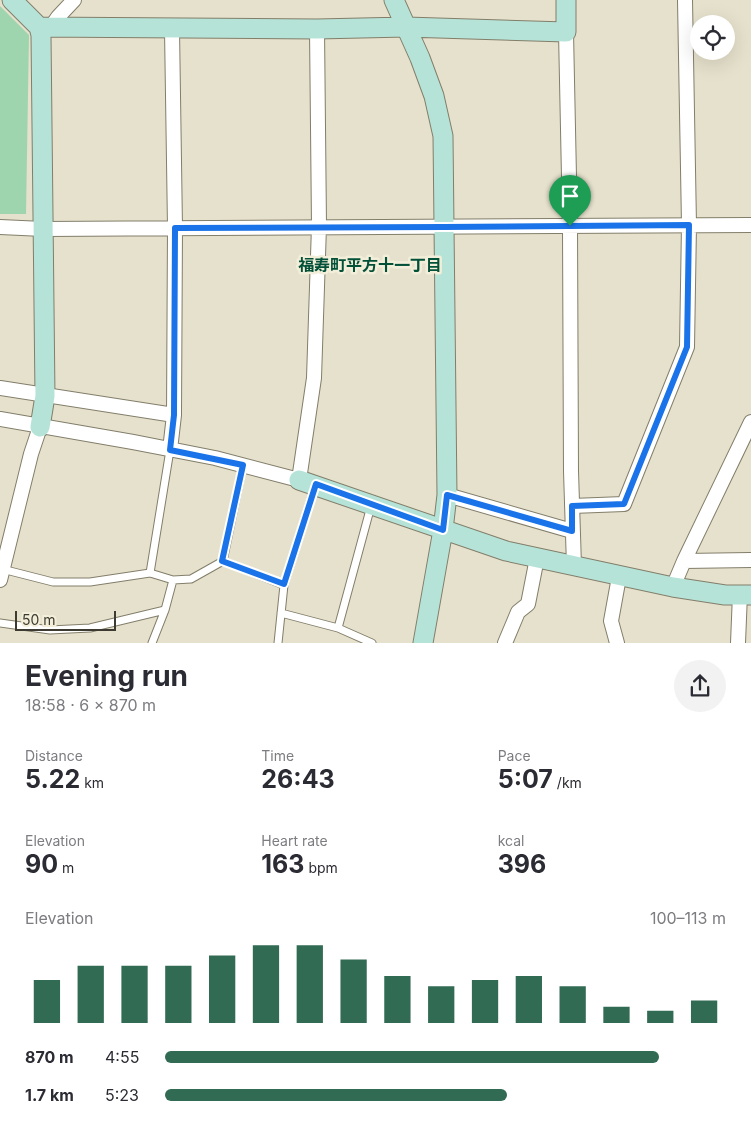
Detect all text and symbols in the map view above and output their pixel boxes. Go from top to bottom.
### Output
map controls [690,15,735,60]
button: locate [690,15,735,60]
pin [549,175,591,226]
icon: arrive [556,182,584,210]
district label: 福寿町平方十一丁目 [298,255,442,275]
scale bar [15,608,116,631]
text: 50 m [22,611,56,628]
text: Evening run [25,659,188,693]
button: share [674,660,726,712]
text: 18:58 · 6 × 870 m [25,695,156,715]
text: Distance [25,747,83,764]
text: Time [261,747,294,764]
text: Pace [498,747,531,764]
text: 5.22 [25,764,80,794]
text: 26:43 [261,764,335,794]
text: 5:07 [498,764,553,794]
text: km [80,774,104,791]
text: /km [553,774,582,791]
text: Elevation [25,832,85,849]
text: Heart rate [261,832,328,849]
text: kcal [498,832,524,849]
text: 90 [25,849,58,879]
text: 163 [261,849,304,879]
text: 396 [498,849,546,879]
text: m [58,859,74,876]
text: bpm [304,859,338,876]
text: Elevation [25,908,94,928]
text: 100–113 m [650,908,726,928]
text: 870 m [25,1047,74,1067]
text: 4:55 [105,1047,139,1067]
text: 1.7 km [25,1085,74,1105]
text: 5:23 [105,1085,139,1105]

